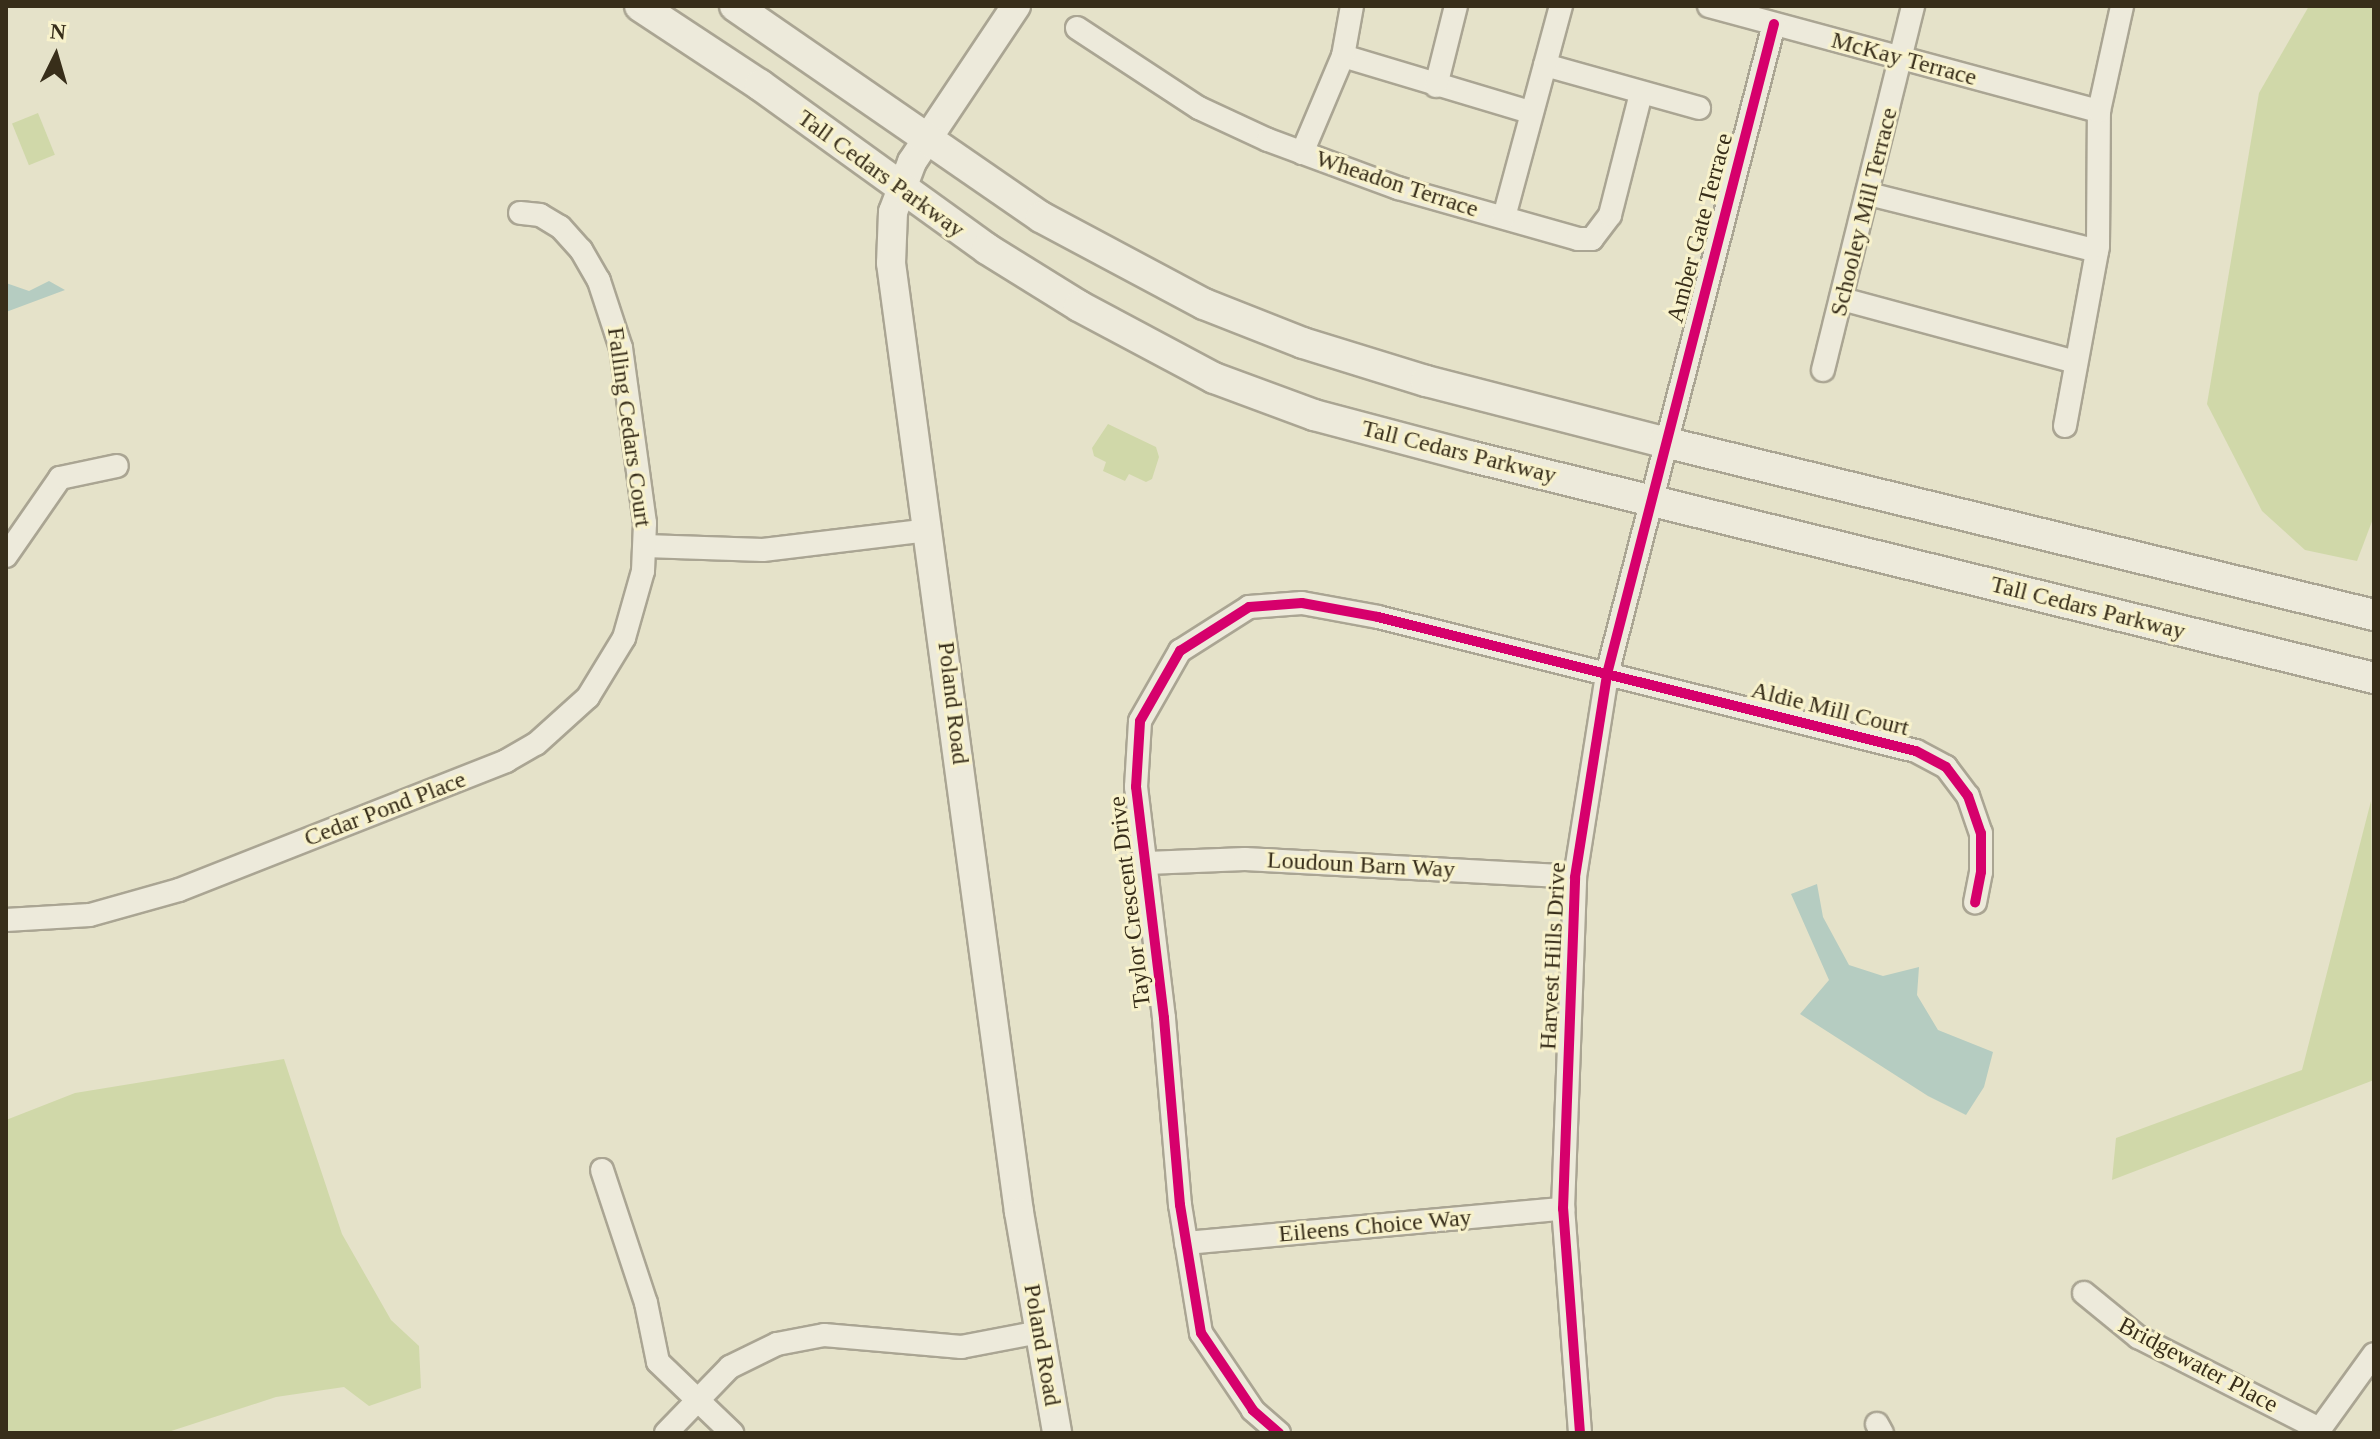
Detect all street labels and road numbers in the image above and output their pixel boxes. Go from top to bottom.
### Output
street label: McKay Terrace [1828,26,1980,92]
street label: Tall Cedars Parkway [792,104,970,244]
street label: Schooley Mill Terrace [1824,105,1904,319]
street label: Amber Gate Terrace [1661,130,1739,326]
street label: Wheadon Terrace [1312,144,1482,224]
street label: Falling Cedars Court [601,325,657,529]
street label: Tall Cedars Parkway [1359,414,1559,490]
street label: Tall Cedars Parkway [1988,570,2188,646]
street label: Poland Road [931,640,975,766]
street label: Aldie Mill Court [1748,676,1912,742]
street label: Cedar Pond Place [300,765,470,853]
street label: Taylor Crescent Drive [1103,795,1157,1009]
street label: Loudoun Barn Way [1266,846,1456,884]
street label: Harvest Hills Drive [1534,861,1572,1051]
street label: Eileens Choice Way [1277,1203,1473,1249]
street label: Poland Road [1017,1282,1067,1408]
street label: Bridgewater Place [2113,1311,2283,1419]

